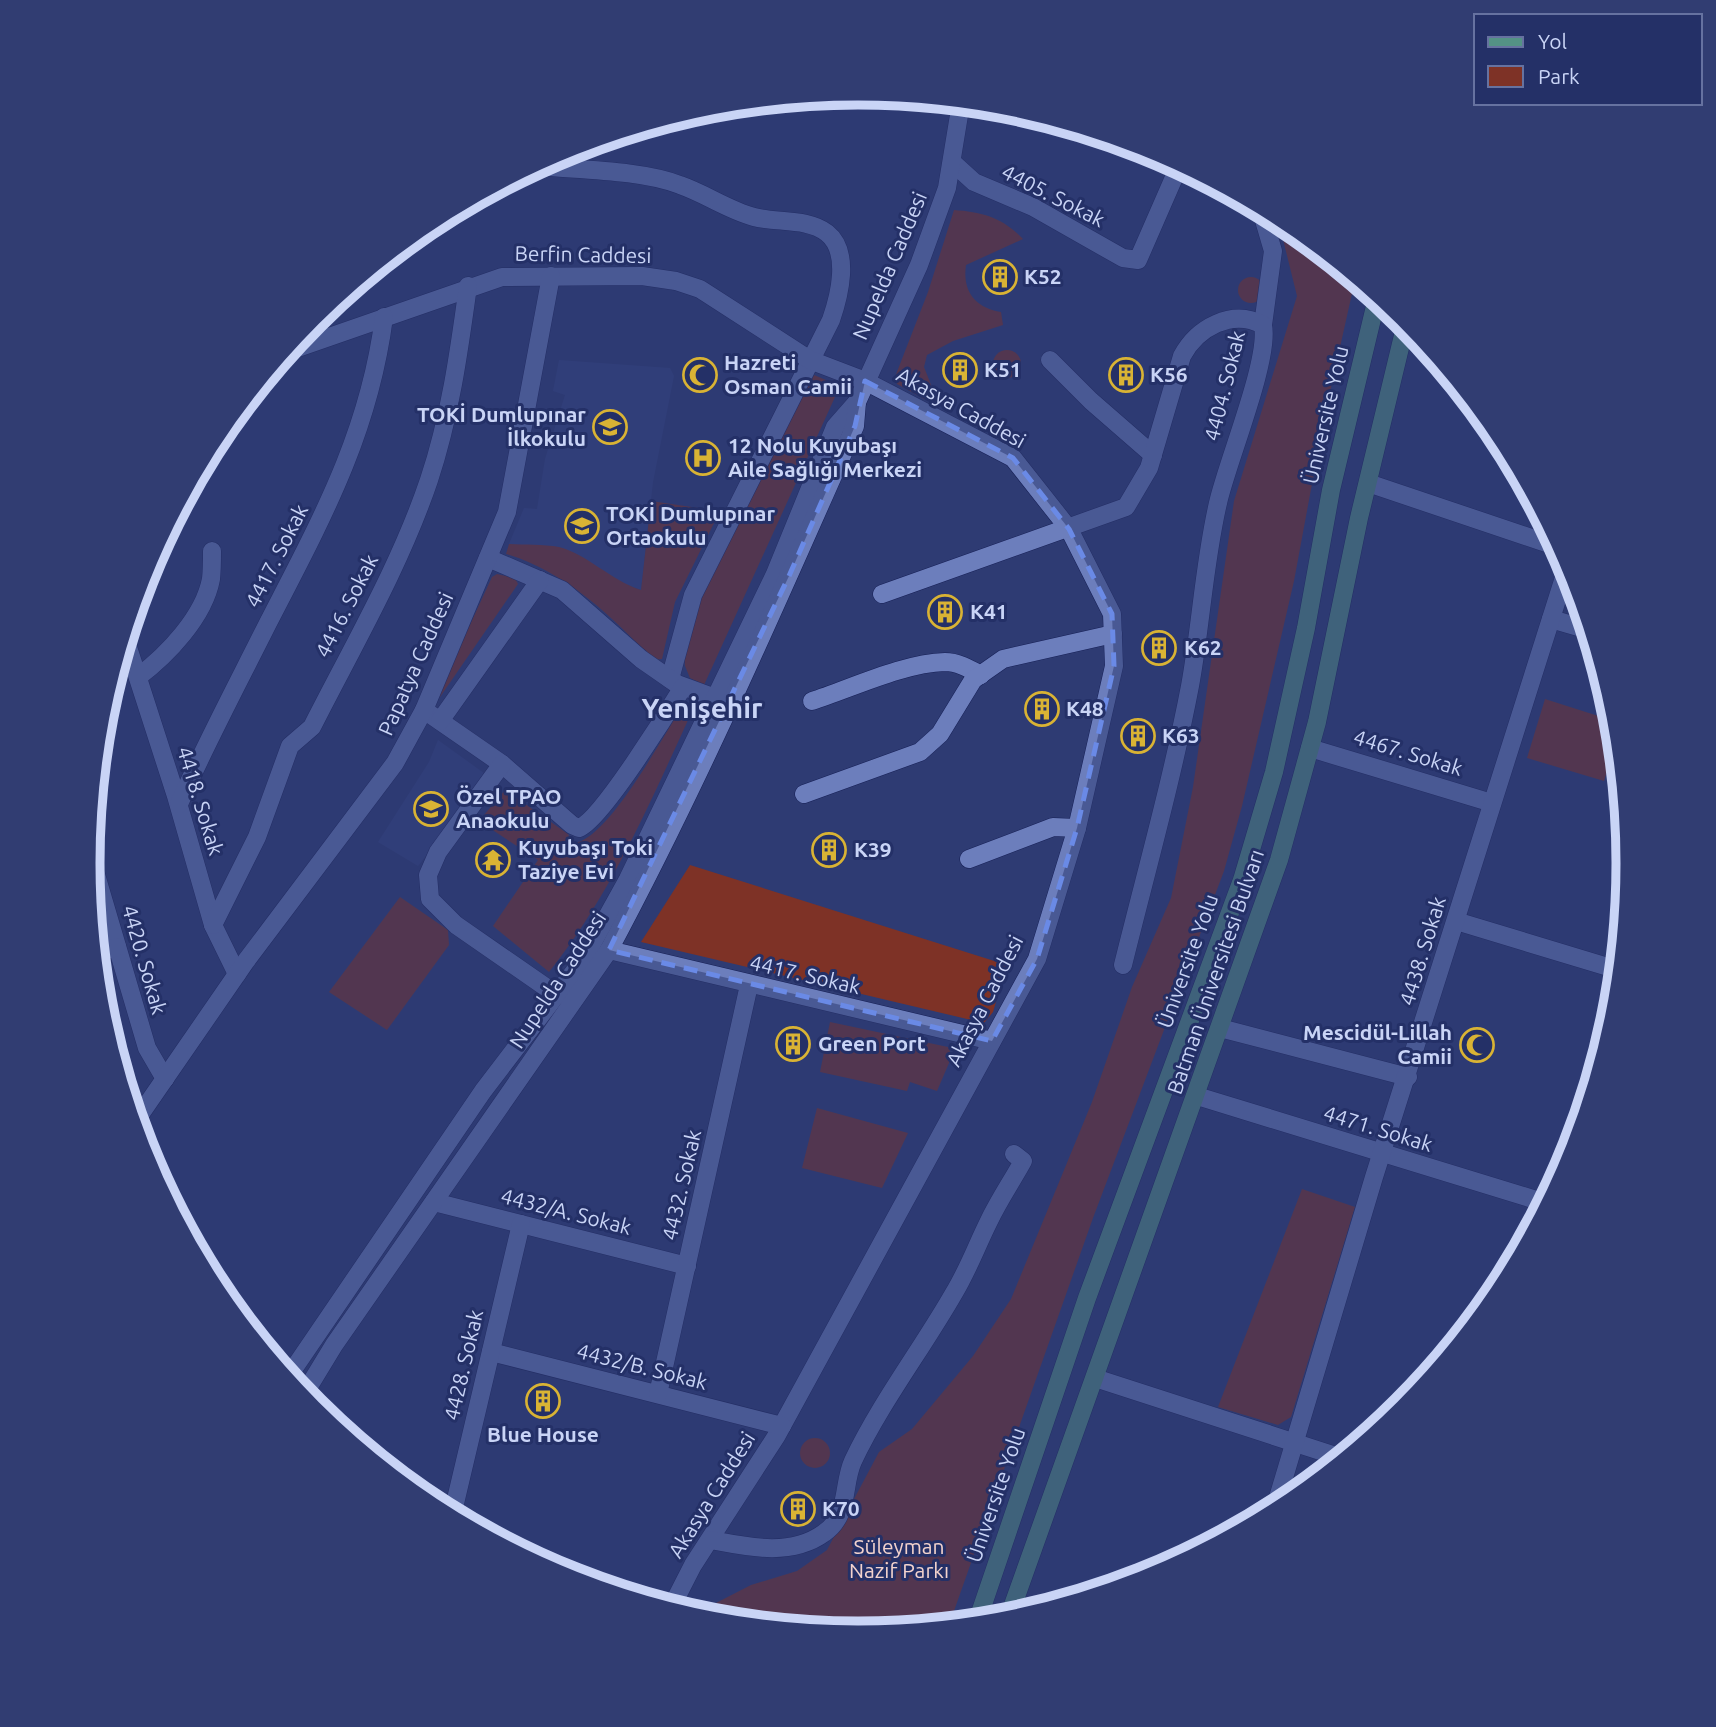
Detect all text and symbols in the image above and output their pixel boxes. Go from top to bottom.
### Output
legend [1474,14,1702,105]
text: Yol [1538,29,1567,53]
text: Park [1538,64,1580,88]
street label: 4405. Sokak [998,159,1109,232]
street label: Nupelda Caddesi [847,188,931,343]
street label: Berfin Caddesi [514,241,652,267]
building icon: K52 [981,258,1019,296]
place label: K52 [1024,264,1062,288]
street label: 4404. Sokak [1199,328,1249,443]
street label: Üniversite Yolu [1297,343,1353,486]
place label: Hazreti Osman Camii [724,350,852,398]
building icon: K51 [941,351,979,389]
mosque icon: Hazreti Osman Camii [681,356,719,394]
building icon: K56 [1107,356,1145,394]
place label: K51 [984,357,1022,381]
street label: Akasya Caddesi [893,362,1030,453]
place label: K56 [1150,362,1188,386]
place label: TOKİ Dumlupınar İlkokulu [417,402,586,450]
school or university icon: TOKİ Dumlupınar İlkokulu [591,408,629,446]
place label: 12 Nolu Kuyubaşı Aile Sağlığı Merkezi [728,433,922,481]
hospital icon: 12 Nolu Kuyubaşı Aile Sağlığı Merkezi [684,439,722,477]
street label: 4417. Sokak [240,500,313,611]
place label: TOKİ Dumlupınar Ortaokulu [606,501,775,549]
school or university icon: TOKİ Dumlupınar Ortaokulu [563,507,601,545]
street label: 4416. Sokak [310,550,383,661]
street label: Papatya Caddesi [373,588,457,739]
building icon: K41 [926,593,964,631]
place label: K41 [970,599,1008,623]
building icon: K62 [1140,629,1178,667]
place label: K62 [1184,635,1222,659]
building icon: K48 [1023,690,1061,728]
district label: Yenişehir [641,692,763,724]
place label: K48 [1066,696,1104,720]
building icon: K63 [1119,717,1157,755]
place label: K63 [1162,723,1200,747]
street label: 4467. Sokak [1351,724,1466,780]
street label: 4418. Sokak [173,743,229,858]
place label: Özel TPAO Anaokulu [456,784,561,832]
school or university icon: Özel TPAO Anaokulu [412,790,450,828]
building icon: K39 [810,831,848,869]
place label: Kuyubaşı Toki Taziye Evi [518,835,653,883]
place label: K39 [854,837,892,861]
temple icon: Kuyubaşı Toki Taziye Evi [474,841,512,879]
street label: Batman Üniversitesi Bulvarı [1162,846,1268,1097]
street label: Üniversite Yolu [1152,890,1222,1031]
street label: 4438. Sokak [1394,893,1450,1008]
street label: 4420. Sokak [118,902,172,1018]
street label: Nupelda Caddesi [504,907,610,1052]
street label: Akasya Caddesi [941,931,1027,1070]
street label: 4417. Sokak [748,950,863,998]
place label: Mescidül-Lillah Camii [1303,1020,1452,1068]
building icon: Green Port [774,1025,812,1063]
mosque icon: Mescidül-Lillah Camii [1458,1026,1496,1064]
place label: Green Port [818,1031,926,1055]
street label: 4471. Sokak [1321,1100,1436,1156]
street label: 4432. Sokak [657,1127,705,1242]
street label: 4432/A. Sokak [498,1183,634,1239]
street label: 4428. Sokak [439,1307,487,1422]
street label: 4432/B. Sokak [574,1338,710,1394]
building icon: Blue House [524,1382,562,1420]
place label: Blue House [487,1422,599,1446]
street label: Üniversite Yolu [961,1424,1029,1565]
street label: Akasya Caddesi [663,1427,759,1562]
building icon: K70 [779,1490,817,1528]
place label: K70 [822,1496,860,1520]
park label: Süleyman Nazif Parkı [849,1534,949,1582]

